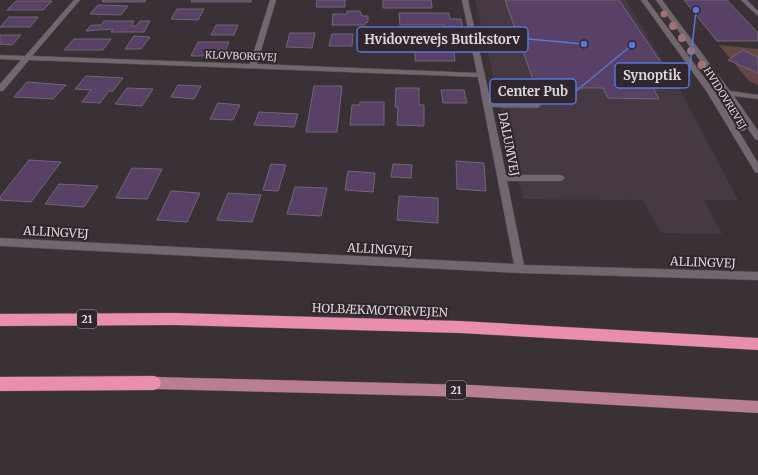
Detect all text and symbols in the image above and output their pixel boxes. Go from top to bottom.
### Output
callout: Hvidovrevejs Butikstorv [357,27,528,52]
text: Hvidovrevejs Butikstorv [364,31,520,48]
street label: KLOVBORGVEJ [205,48,278,64]
callout: Synoptik [615,63,689,88]
street label: HVIDOVREVEJ [701,65,749,132]
text: Synoptik [623,67,682,84]
callout: Center Pub [490,79,576,104]
text: Center Pub [498,83,568,100]
street label: DALUMVEJ [495,111,523,178]
street label: ALLINGVEJ [22,223,90,241]
street label: ALLINGVEJ [346,240,414,258]
street label: ALLINGVEJ [669,253,737,271]
street label: HOLBÆKMOTORVEJEN [312,300,449,320]
road number: 21 [77,310,97,328]
road number: 21 [446,381,466,399]

